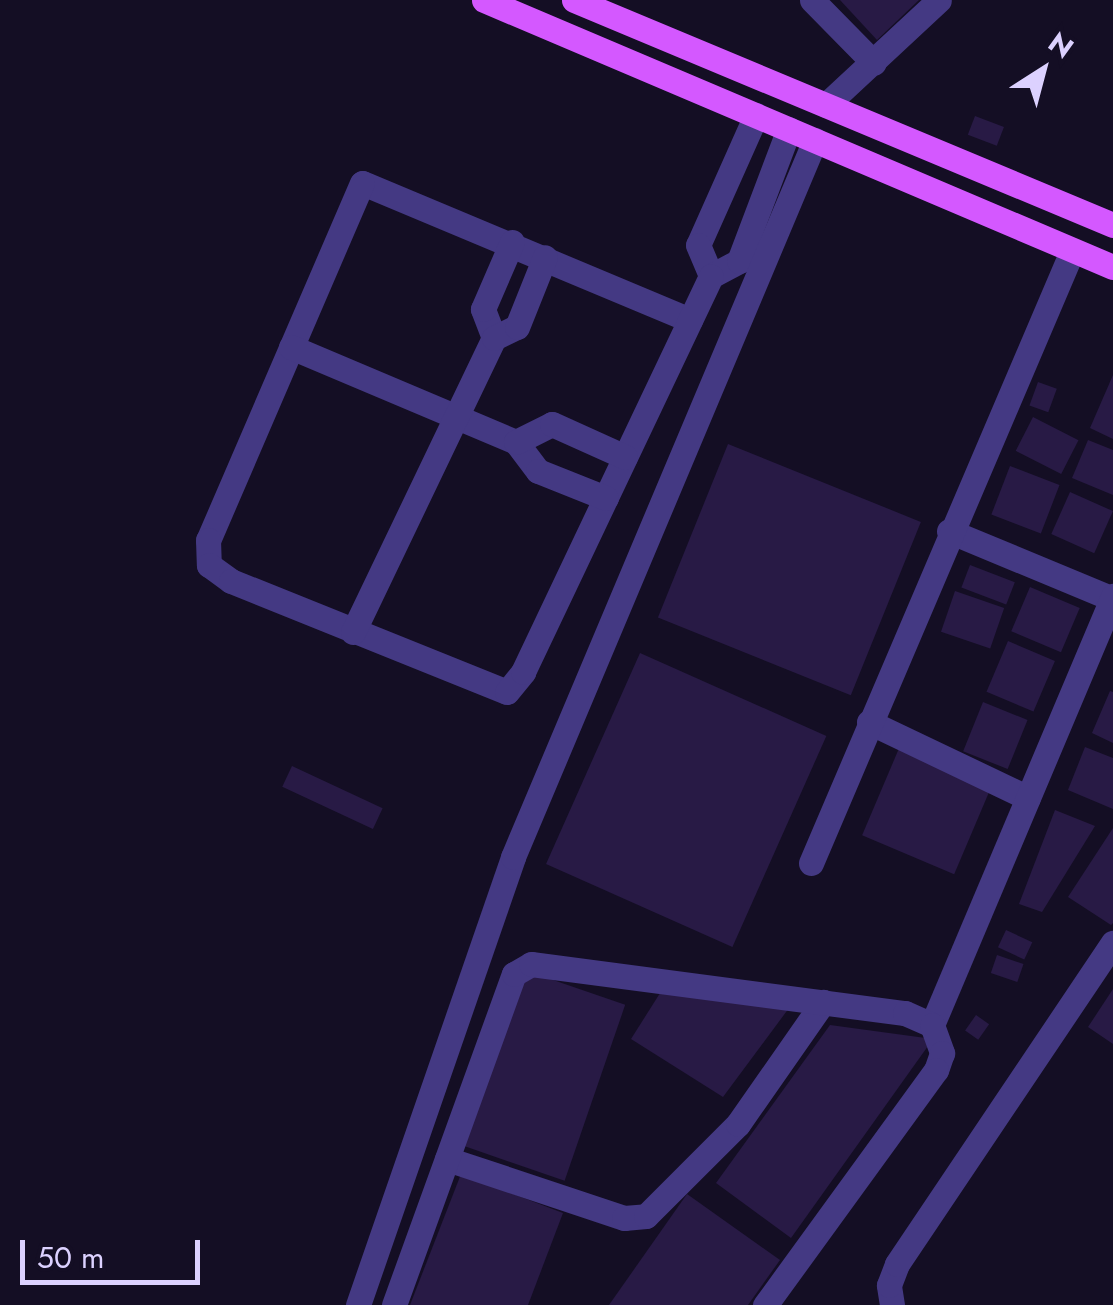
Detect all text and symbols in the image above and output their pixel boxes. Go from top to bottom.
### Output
north arrow [993,20,1093,120]
text: N [1040,22,1082,68]
scale bar [25,1220,205,1282]
text: 50 m [37,1236,104,1279]

